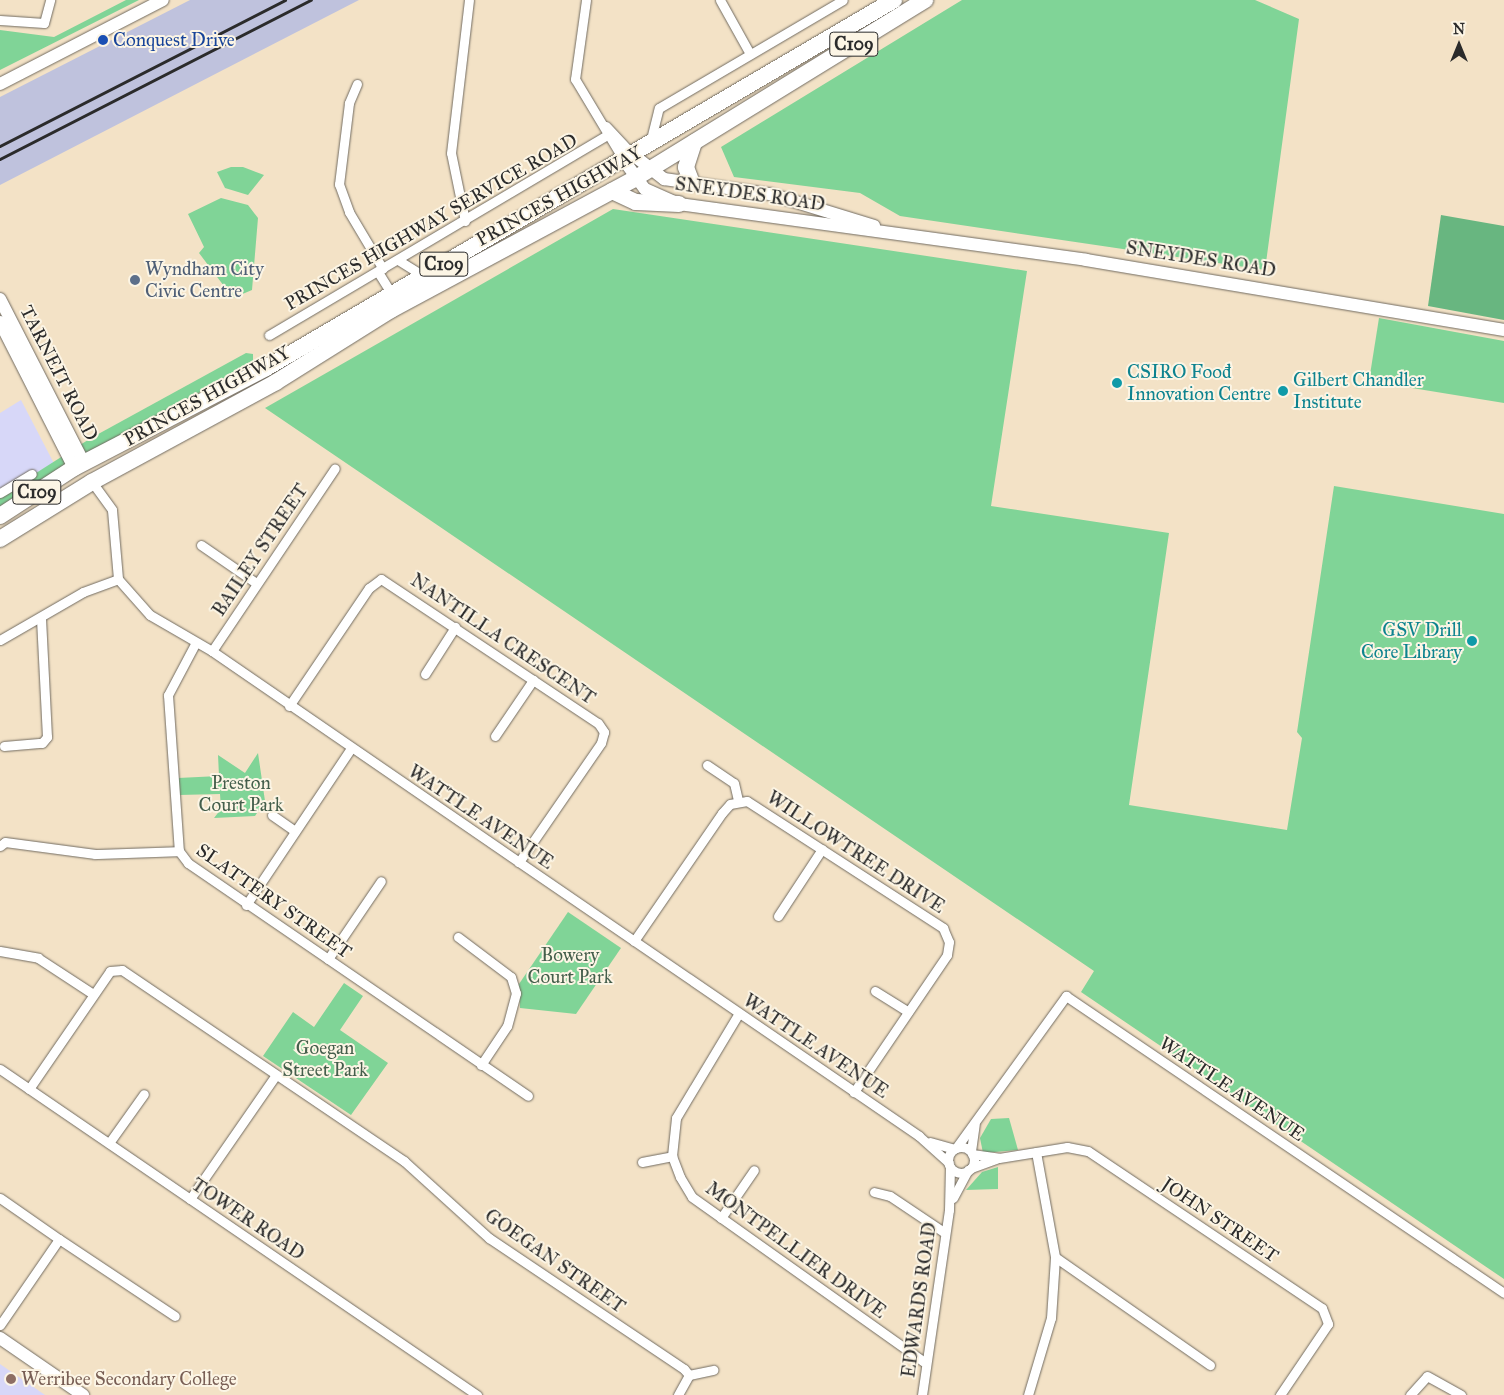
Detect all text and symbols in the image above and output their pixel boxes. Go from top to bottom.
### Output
north arrow [1434,20,1484,70]
text: N [1453,21,1465,38]
place label: Conquest Drive [113,29,235,51]
road number: C109 [829,29,879,60]
marker: Conquest Drive [97,34,109,46]
street label: PRINCES HIGHWAY SERVICE ROAD [281,129,581,315]
street label: PRINCES HIGHWAY [472,141,646,251]
street label: SNEYDES ROAD [674,172,826,216]
street label: SNEYDES ROAD [1125,236,1277,282]
road number: C109 [419,248,469,280]
place label: Wyndham City Civic Centre [145,258,264,302]
marker: Wyndham City Civic Centre [129,274,141,286]
street label: TARNEIT ROAD [15,302,103,444]
street label: PRINCES HIGHWAY [120,341,294,451]
place label: CSIRO Foođ Innovation Centre [1127,361,1271,405]
place label: Gilbert Chandler Institute [1293,369,1424,413]
marker: CSIRO Foođ Innovation Centre [1111,377,1123,389]
marker: Gilbert Chandler Institute [1277,385,1289,397]
road number: C109 [12,477,62,508]
street label: BAILEY STREET [207,479,313,621]
street label: NANTILLA CRESCENT [406,569,600,709]
place label: GSV Drill Core Library [1361,619,1462,663]
marker: GSV Drill Core Library [1466,635,1478,647]
street label: WATTLE AVENUE [404,760,558,874]
park label: Preston Court Park [198,772,284,816]
street label: WILLOWTREE DRIVE [763,786,949,918]
street label: SLATTERY STREET [192,839,356,963]
park label: Bowery Court Park [527,944,613,988]
street label: WATTLE AVENUE [739,989,893,1103]
street label: WATTLE AVENUE [1155,1032,1309,1146]
park label: Goegan Street Park [282,1037,368,1081]
street label: TOWER ROAD [187,1173,309,1265]
street label: JOHN STREET [1157,1173,1283,1267]
street label: MONTPELLIER DRIVE [701,1177,891,1323]
street label: GOEGAN STREET [480,1204,630,1318]
street label: EDWARDS ROAD [897,1221,941,1379]
place label: Werribee Secondary College [21,1368,237,1390]
marker: Werribee Secondary College [5,1373,17,1385]

